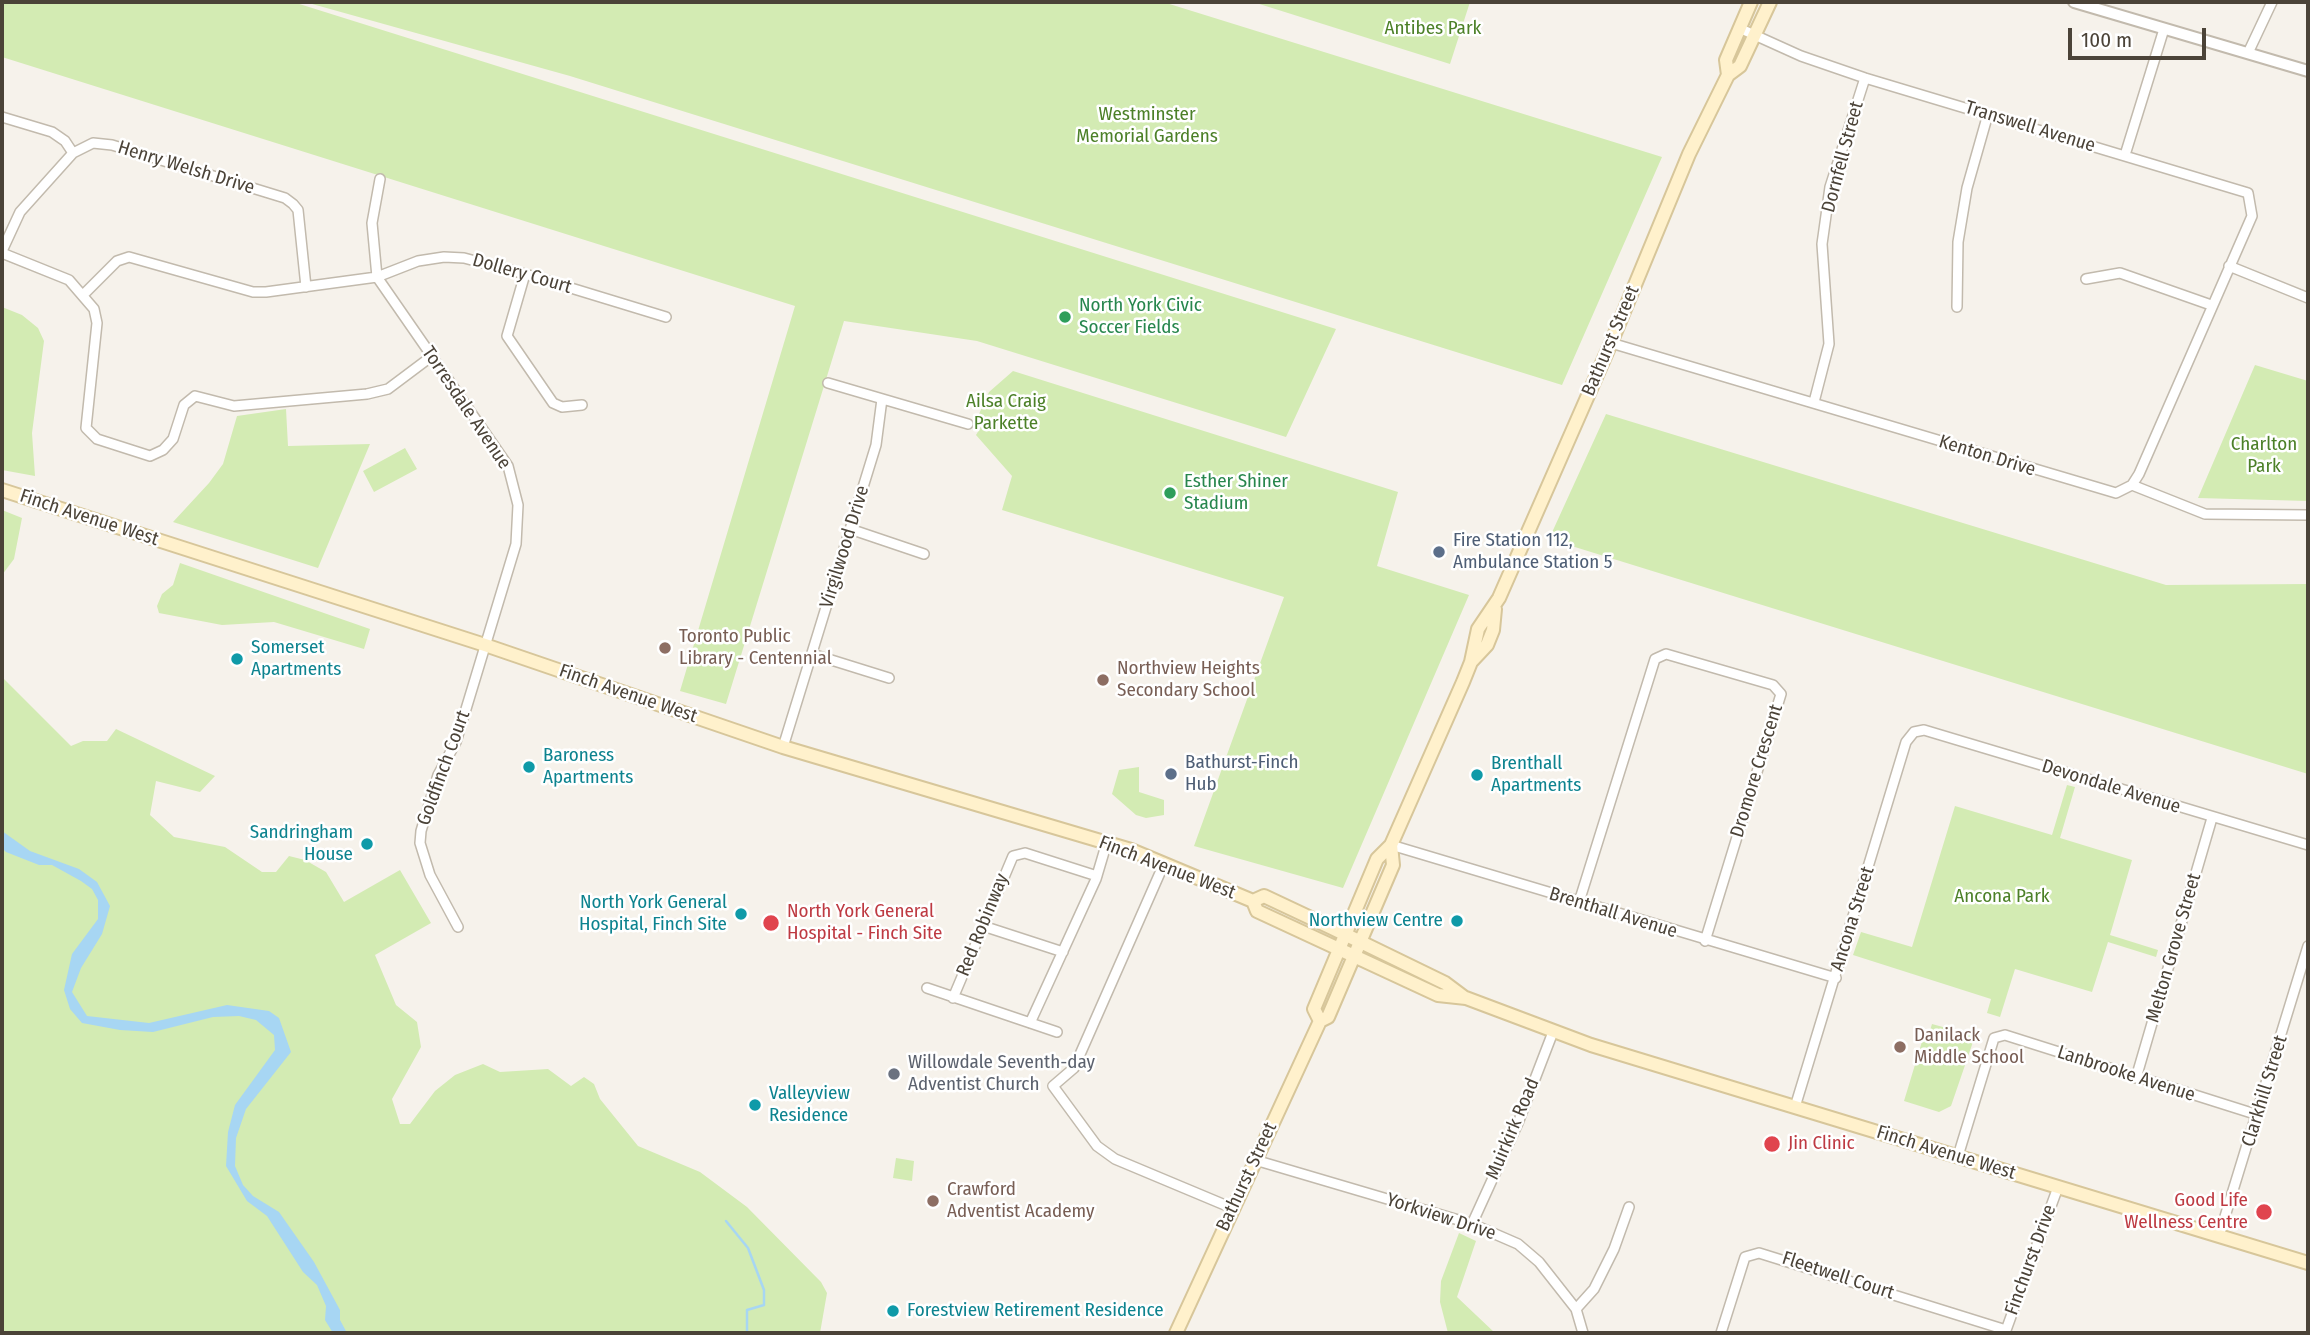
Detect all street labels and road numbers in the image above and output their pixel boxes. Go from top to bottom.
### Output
street label: Transwell Avenue [1962,96,2098,158]
street label: Dornfell Street [1817,99,1869,215]
street label: Henry Welsh Drive [115,136,257,200]
street label: Dollery Court [470,249,574,299]
street label: Bathurst Street [1578,282,1644,400]
street label: Torresdale Avenue [417,342,515,474]
street label: Kenton Drive [1936,431,2038,481]
street label: Virgilwood Drive [816,483,874,611]
street label: Finch Avenue West [17,485,161,551]
street label: Finch Avenue West [556,660,700,728]
street label: Dromore Crescent [1726,702,1788,840]
street label: Goldfinch Court [413,707,475,829]
street label: Devondale Avenue [2039,755,2183,819]
street label: Finch Avenue West [1095,831,1239,905]
street label: Ancona Street [1826,864,1880,974]
street label: Red Robinway [952,870,1014,980]
street label: Melton Grove Street [2142,871,2206,1025]
street label: Brenthall Avenue [1546,883,1680,943]
street label: Clarkhill Street [2237,1033,2293,1149]
street label: Lanbrooke Avenue [2054,1041,2198,1107]
street label: Muirkirk Road [1481,1075,1545,1183]
street label: Bathurst Street [1212,1119,1282,1235]
street label: Finch Avenue West [1874,1121,2018,1185]
street label: Yorkview Drive [1383,1189,1499,1245]
street label: Finchurst Drive [2000,1202,2062,1318]
street label: Fleetwell Court [1779,1247,1897,1305]

